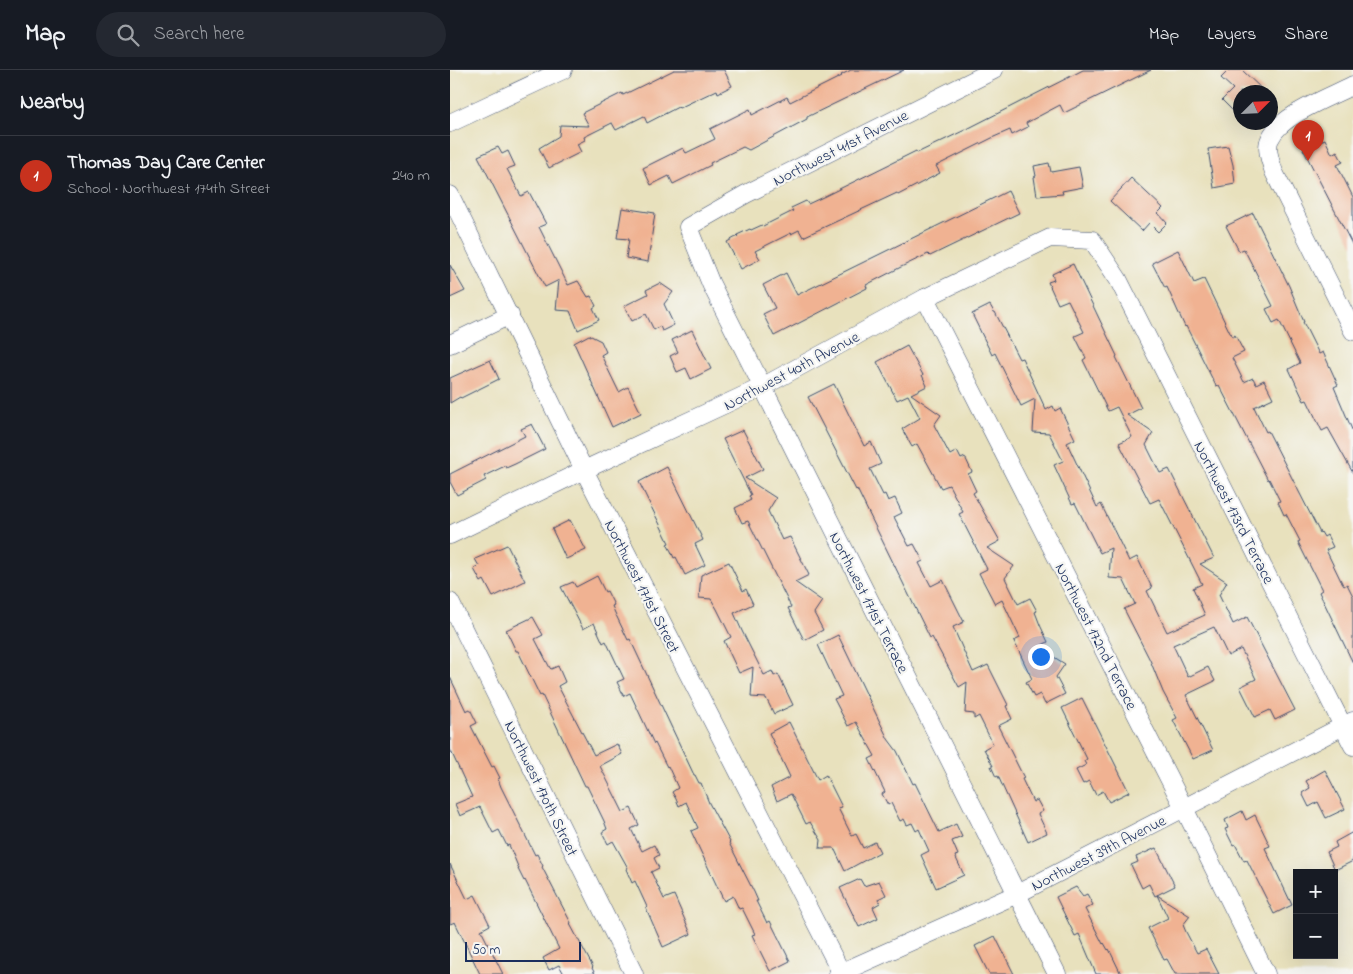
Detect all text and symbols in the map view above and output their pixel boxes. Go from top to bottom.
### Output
search box [96,12,446,57]
text: Map [25,17,66,52]
icon: search [114,21,142,49]
text: Search here [154,21,245,48]
text: Map [1149,22,1179,48]
text: Layers [1207,22,1257,48]
text: Share [1285,22,1328,48]
north arrow [1233,85,1278,130]
text: Nearby [20,88,84,118]
street label: Northwest 41st Avenue [769,104,914,193]
pin: 1 [1292,120,1324,161]
text: Thomas Day Care Center [67,150,265,177]
text: 1 [33,164,39,188]
text: 240 m [392,164,430,188]
text: School · Northwest 174th Street [67,177,270,201]
street label: Northwest 40th Avenue [720,325,865,418]
street label: Northwest 173rd Terrace [1187,437,1280,589]
street label: Northwest 171st Street [597,516,686,658]
street label: Northwest 171st Terrace [822,528,915,678]
street label: Northwest 172nd Terrace [1048,559,1143,715]
your location [1028,644,1054,670]
street label: Northwest 170th Street [497,717,584,861]
street label: Northwest 39th Avenue [1027,809,1171,898]
map controls [1293,869,1338,959]
button: + [1293,869,1338,914]
button: − [1293,914,1338,959]
scale bar [465,939,581,962]
text: 50 m [472,940,500,961]

